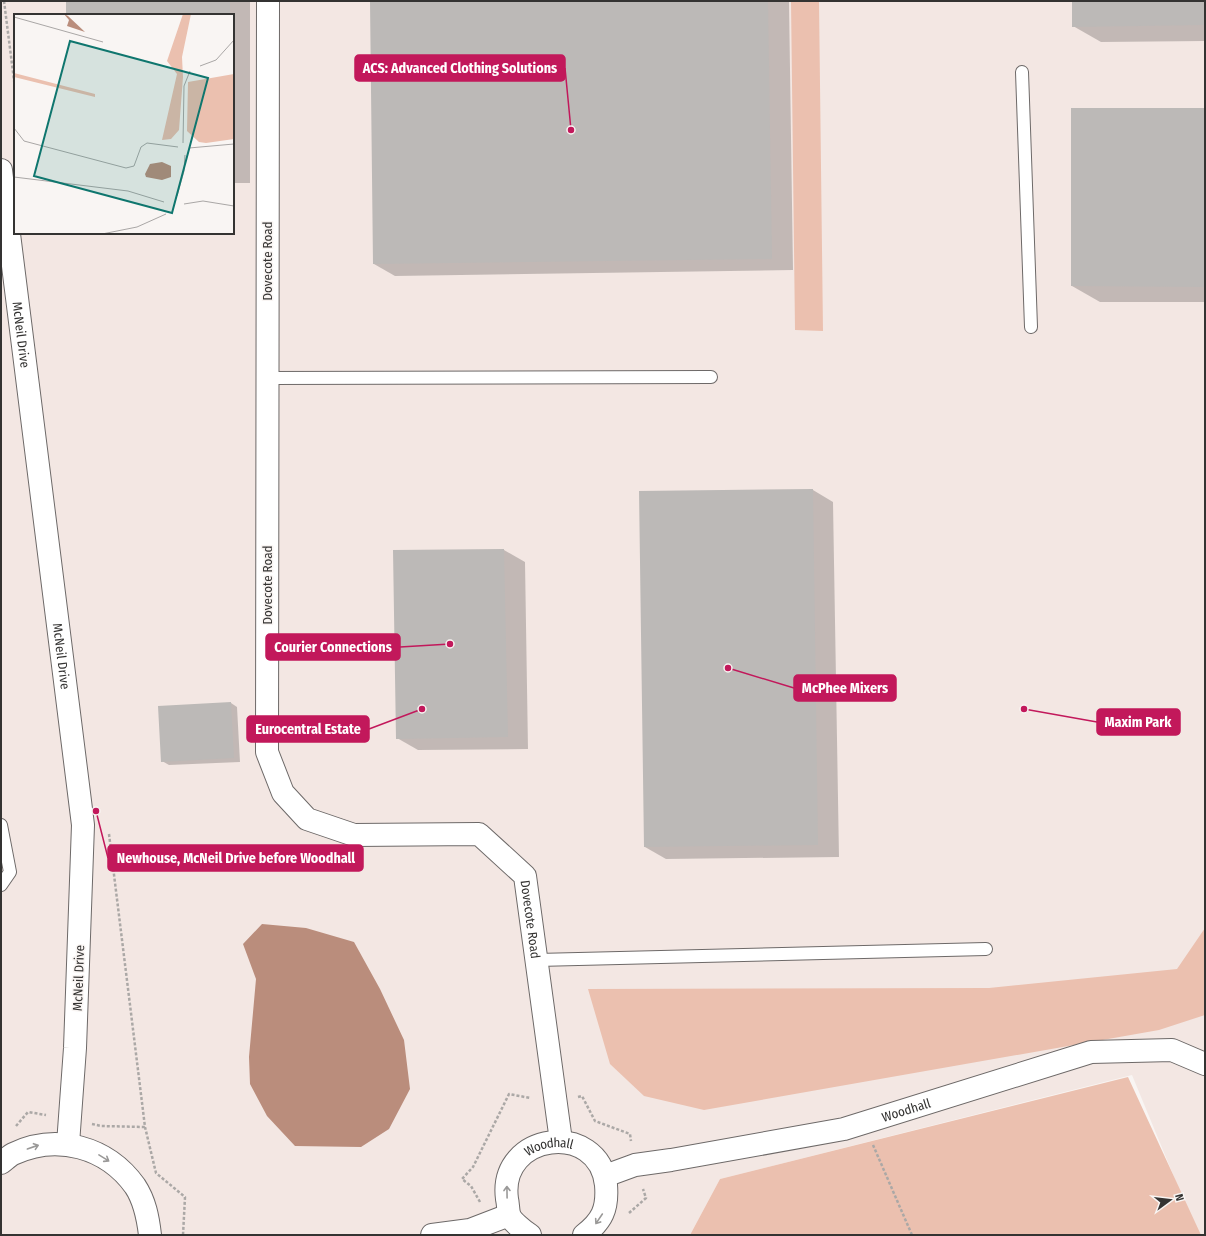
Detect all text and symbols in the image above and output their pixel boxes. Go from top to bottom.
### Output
inset map [14,14,234,234]
callout: ACS: Advanced Clothing Solutions [355,55,565,81]
text: ACS: Advanced Clothing Solutions [362,60,557,77]
street label: Dovecote Road [260,221,275,301]
street label: McNeil Drive [10,301,33,369]
street label: Dovecote Road [260,545,275,625]
street label: McNeil Drive [50,622,73,690]
callout: Courier Connections [266,634,400,660]
text: Courier Connections [274,639,392,656]
callout: McPhee Mixers [794,675,896,701]
text: McPhee Mixers [802,680,888,697]
callout: Maxim Park [1097,709,1180,735]
text: Maxim Park [1105,714,1172,731]
callout: Eurocentral Estate [247,716,369,742]
text: Eurocentral Estate [255,721,361,738]
callout: Newhouse, McNeil Drive before Woodhall [108,845,363,871]
text: Newhouse, McNeil Drive before Woodhall [117,850,355,867]
street label: Dovecote Road [518,879,543,960]
street label: McNeil Drive [70,945,87,1011]
street label: Woodhall [880,1095,933,1125]
street label: Woodhall [522,1135,576,1159]
one-way arrow [26,1143,38,1151]
one-way arrow [98,1154,110,1162]
north arrow [1150,1180,1190,1220]
one-way arrow [503,1185,511,1198]
text: N [1172,1193,1186,1202]
one-way arrow [595,1214,603,1225]

